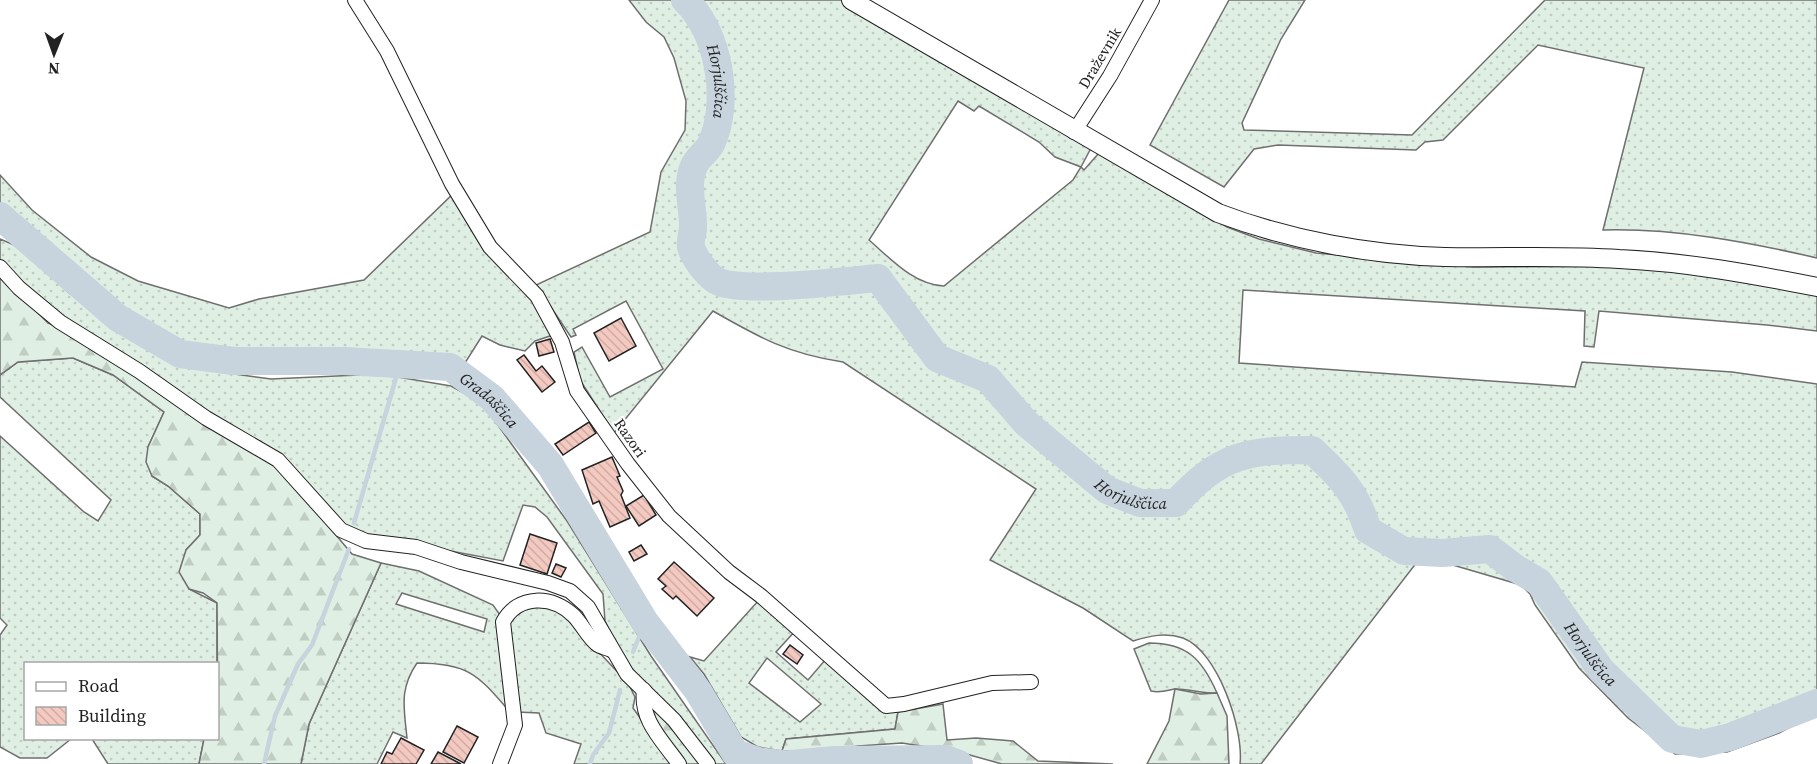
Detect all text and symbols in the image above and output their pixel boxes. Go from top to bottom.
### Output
street label: Draževnik [1073,22,1127,92]
north arrow [24,24,84,84]
water label: Horjulščica [701,40,732,121]
text: N [47,58,60,80]
water label: Gradaščica [456,367,524,433]
street label: Razori [609,414,651,461]
water label: Horjulščica [1089,473,1167,514]
water label: Horjulščica [1559,617,1622,691]
legend [24,662,219,740]
text: Road [78,673,119,698]
text: Building [78,703,146,728]

